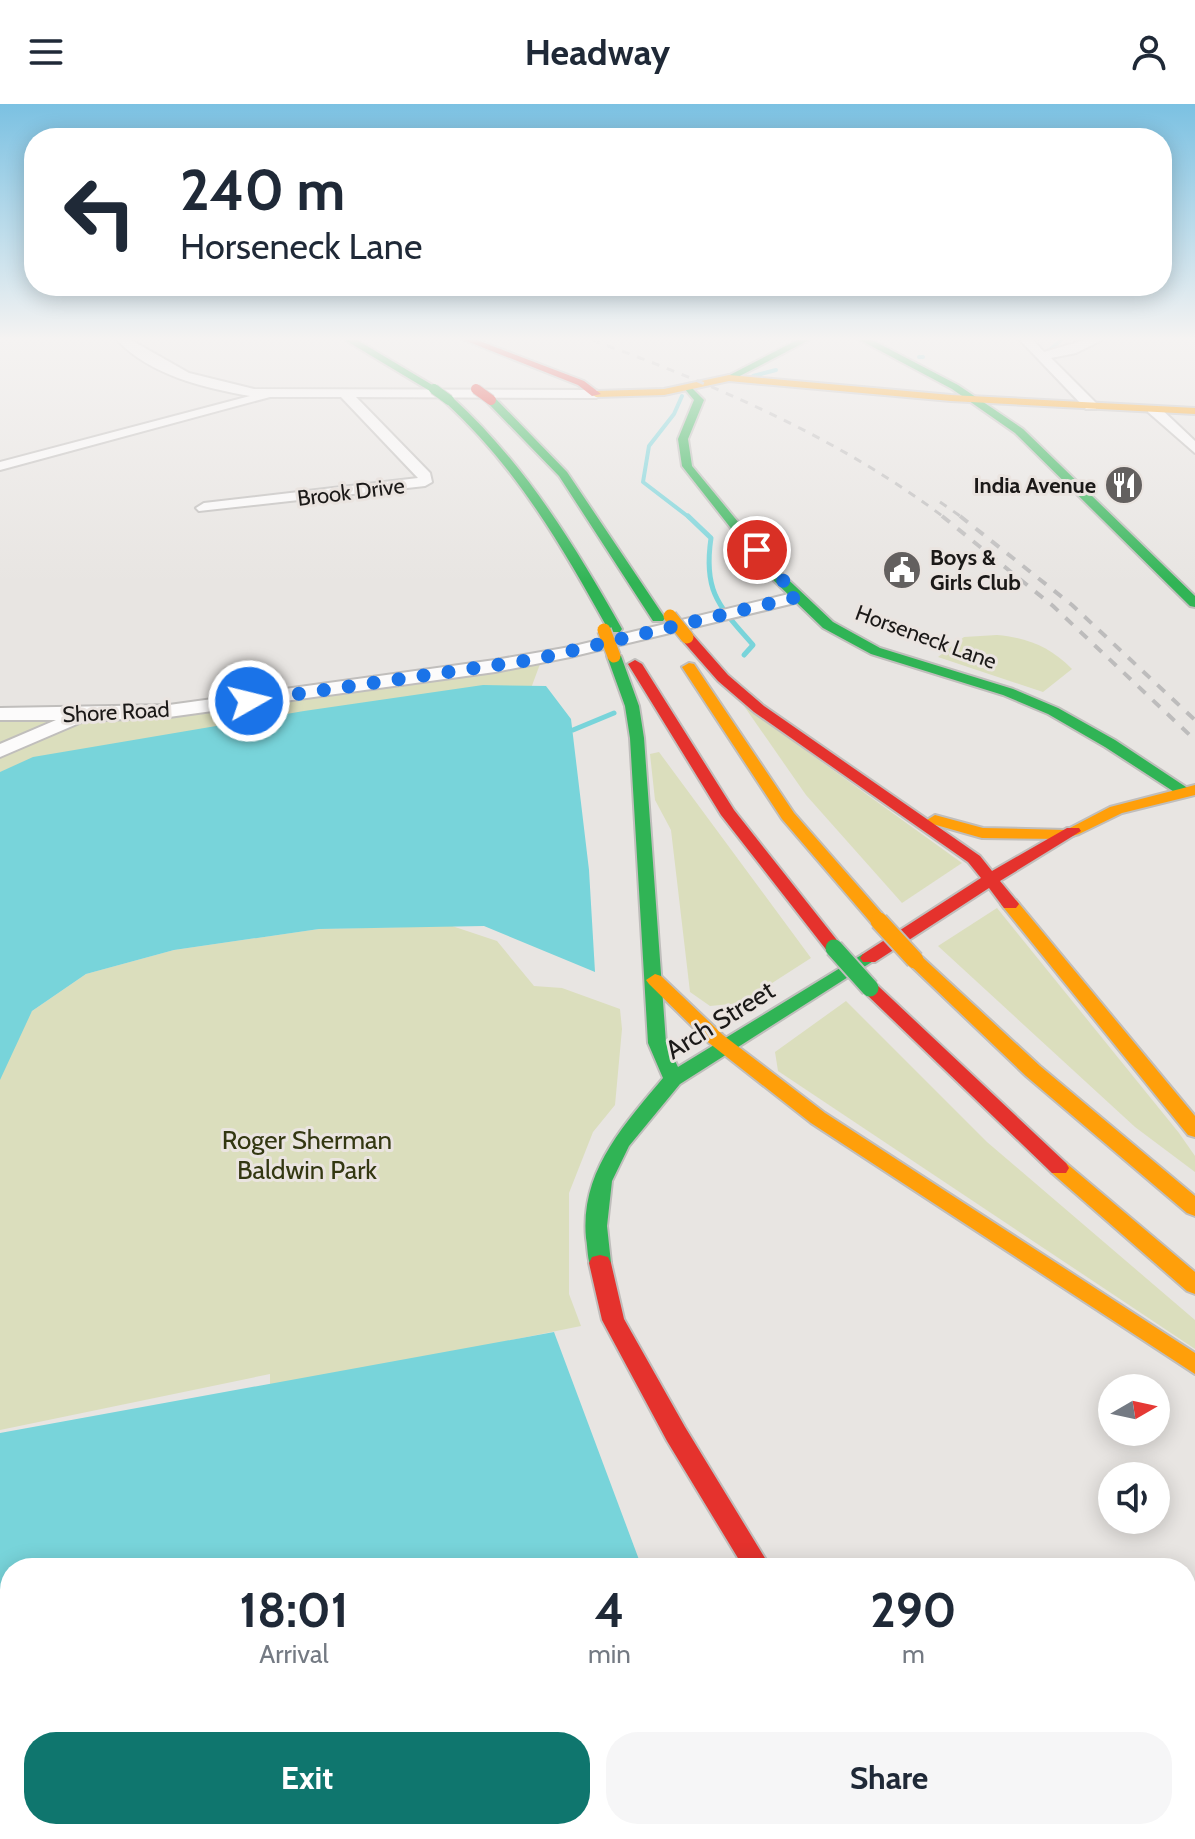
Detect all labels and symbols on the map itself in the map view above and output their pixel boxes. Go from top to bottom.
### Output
restaurant icon: India Avenue [1103,464,1145,506]
street label: Brook Drive [296,472,406,512]
place label: India Avenue [974,472,1096,499]
pin [723,516,791,584]
place label: Boys & Girls Club [930,544,1021,596]
public building icon: Boys & Girls Club [881,549,923,591]
street label: Horseneck Lane [852,599,1000,675]
position arrow [207,659,291,743]
street label: Shore Road [62,696,170,728]
street label: Arch Street [660,974,781,1066]
park label: Roger Sherman Baldwin Park [222,1124,392,1186]
north arrow [1098,1374,1170,1446]

